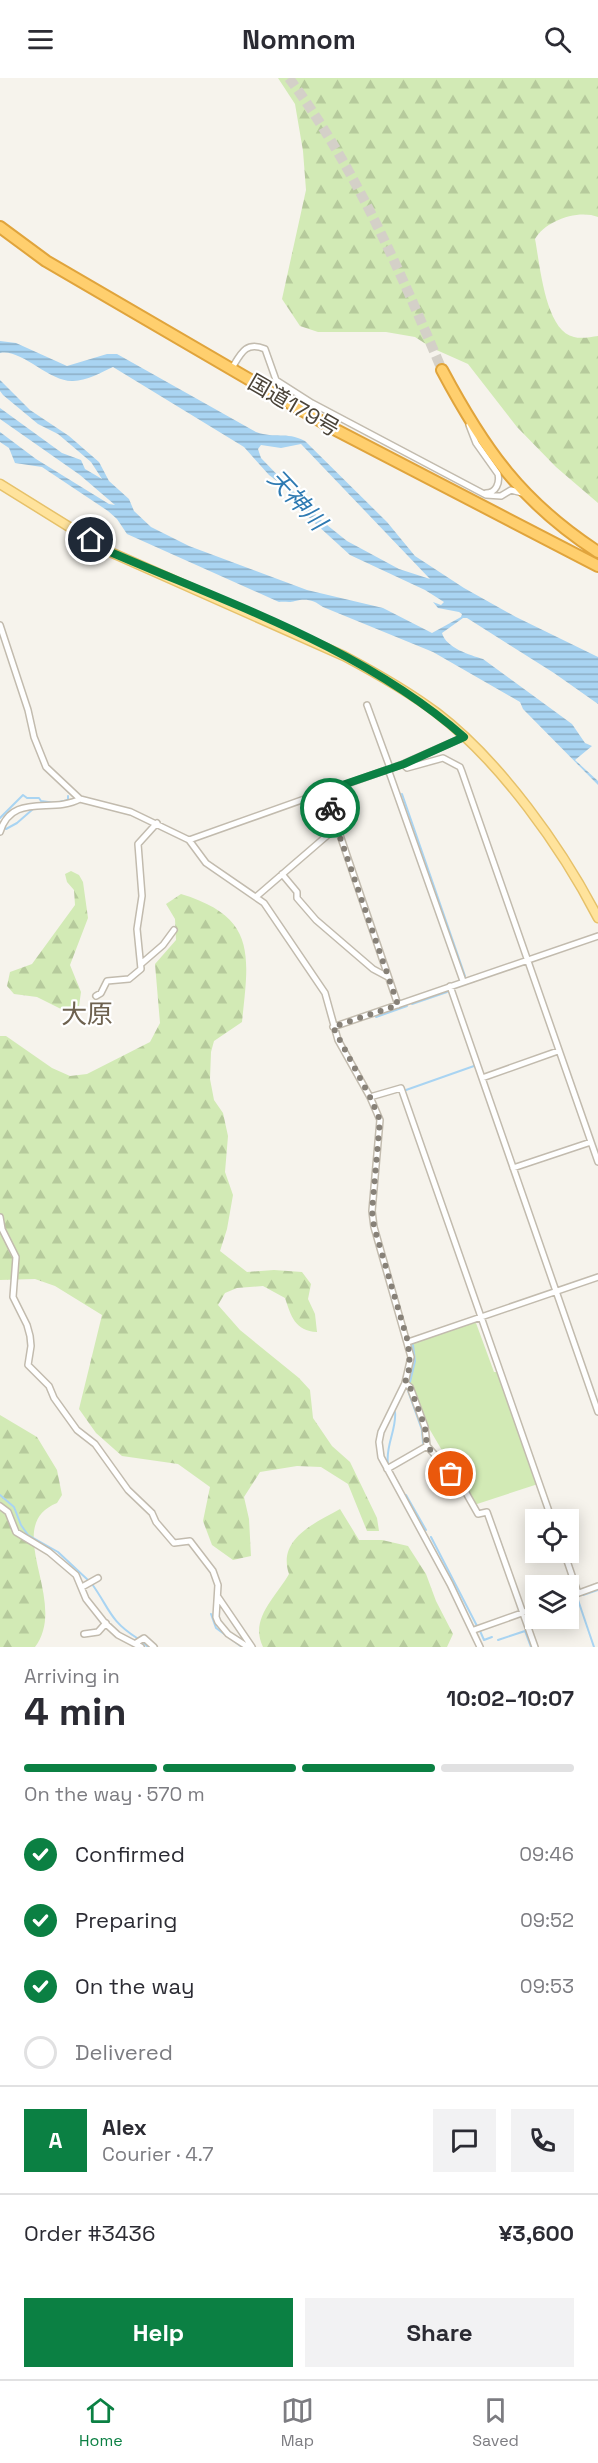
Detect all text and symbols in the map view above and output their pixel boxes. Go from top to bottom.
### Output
text: Nomnom [242,22,356,57]
icon: menu [24,23,57,56]
icon: search [541,23,574,56]
street label: 国道179号 [243,368,345,442]
water label: 天神川 [261,463,335,539]
pin [65,514,116,565]
icon: home [74,523,107,556]
courier [300,778,360,838]
icon: bike [314,792,347,825]
district label: 大原 [61,997,113,1031]
pin [425,1448,476,1499]
icon: bag [434,1457,467,1490]
map controls [525,1509,579,1629]
button: locate [525,1509,579,1563]
button: layers [525,1575,579,1629]
text: Arriving in [24,1663,120,1689]
text: 10:02–10:07 [446,1684,574,1712]
text: 4 min [24,1687,126,1736]
text: On the way · 570 m [24,1781,205,1807]
icon: check [24,1838,57,1871]
text: Confirmed [75,1840,185,1868]
text: 09:46 [519,1841,574,1867]
icon: check [24,1904,57,1937]
text: Preparing [75,1906,177,1934]
text: 09:52 [520,1907,574,1933]
icon: check [24,1970,57,2003]
text: On the way [75,1972,194,2000]
text: 09:53 [520,1973,574,1999]
text: Delivered [75,2038,173,2066]
button: chat [433,2109,496,2172]
button: phone [511,2109,574,2172]
text: Alex [102,2113,147,2141]
text: A [49,2126,62,2154]
text: Courier · 4.7 [102,2141,213,2167]
text: Order #3436 [24,2219,155,2247]
text: ¥3,600 [499,2219,574,2247]
button: Help [24,2298,293,2367]
button: Share [305,2298,574,2367]
tab: Home [79,2394,123,2451]
tab: Map [281,2394,314,2451]
tab: Saved [472,2394,519,2451]

